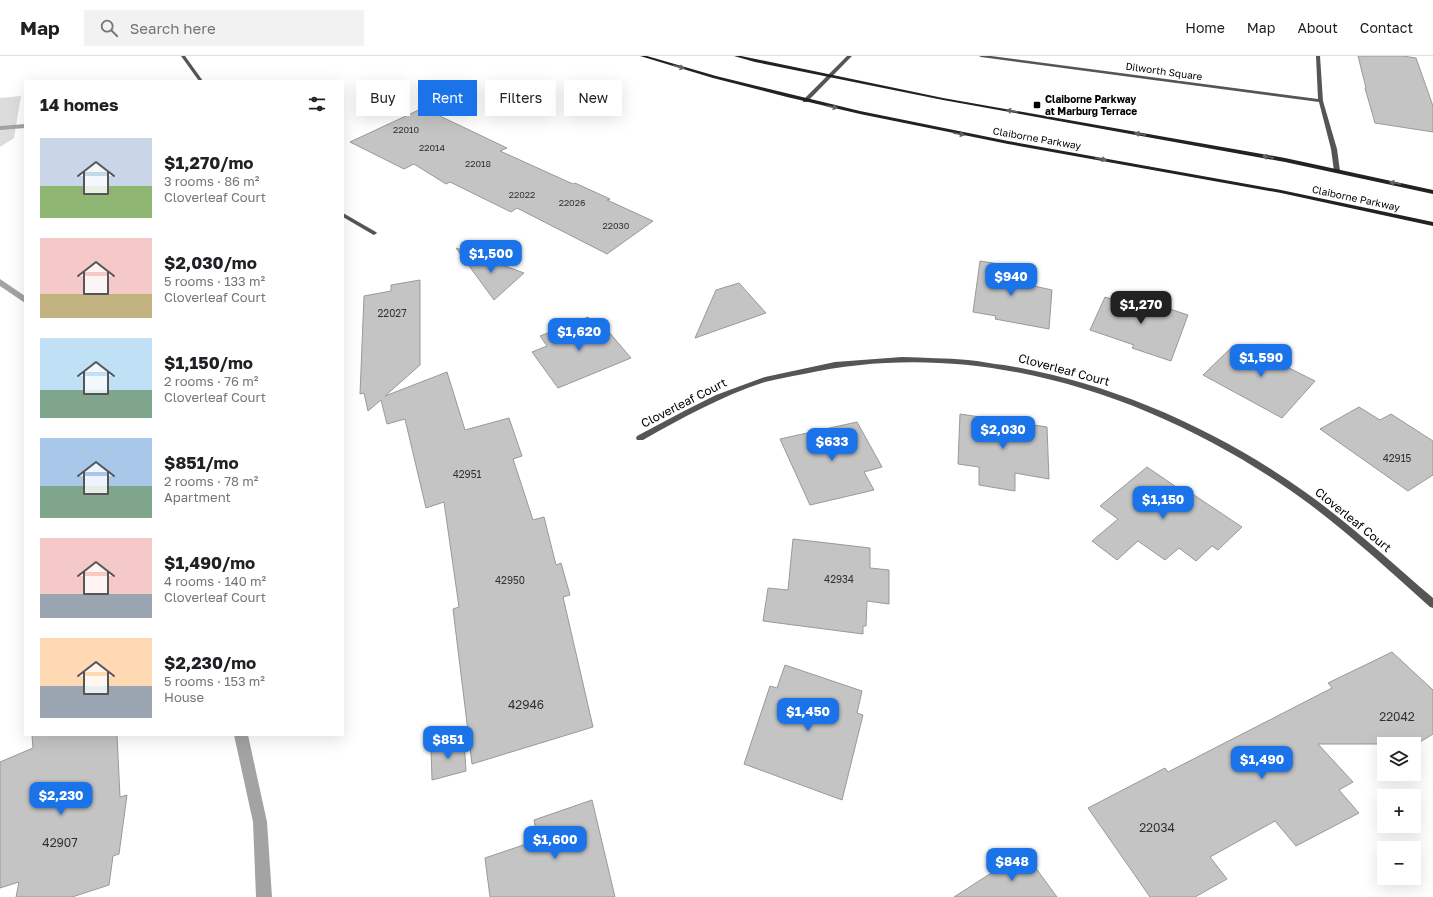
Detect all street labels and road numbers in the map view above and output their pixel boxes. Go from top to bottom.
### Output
street label: Dilworth Square [1125,60,1203,82]
street label: Claiborne Parkway [992,124,1083,152]
street label: Claiborne Parkway [1311,183,1401,213]
street label: Cloverleaf Court [1017,350,1112,389]
street label: Cloverleaf Court [638,374,729,431]
street label: Cloverleaf Court [1312,484,1395,555]

